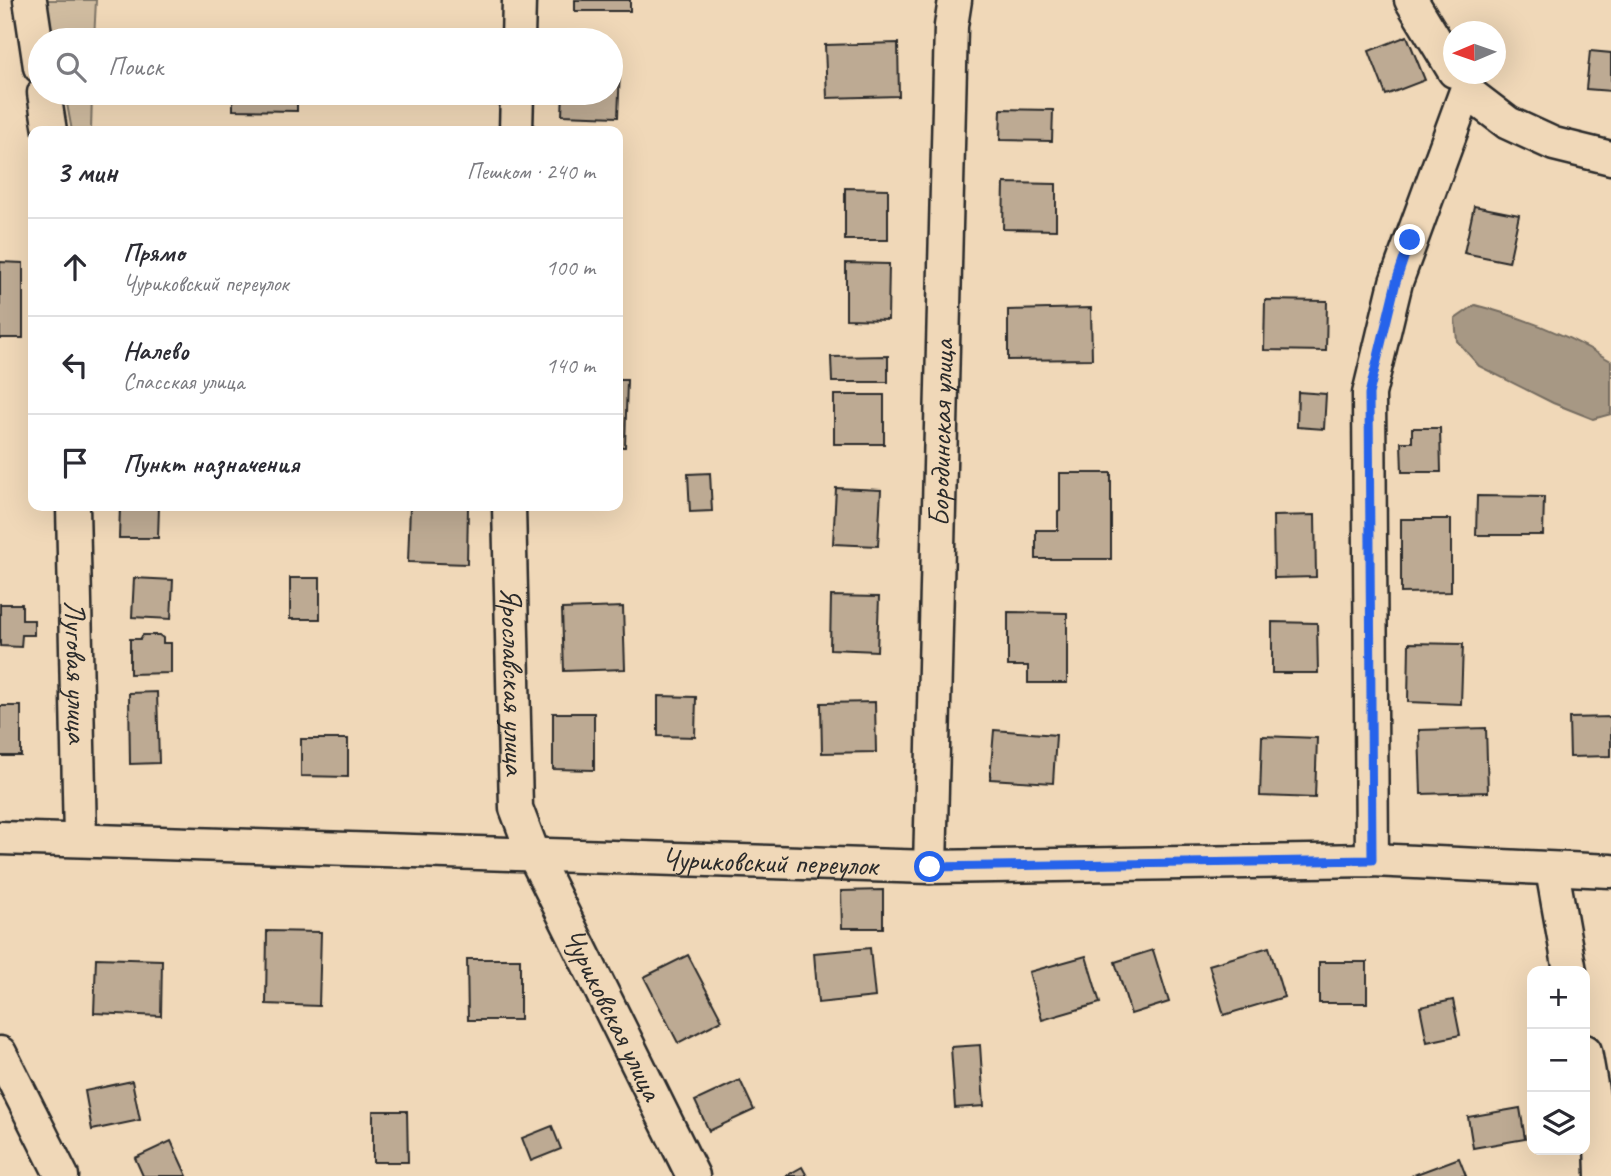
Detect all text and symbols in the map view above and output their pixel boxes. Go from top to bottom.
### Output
north arrow [1443,21,1506,84]
search box [28,28,623,105]
icon: search [52,48,90,86]
text: Поиск [108,50,163,83]
text: 3 мин [56,153,117,191]
text: Пешком · 240 m [467,157,595,186]
route end [1394,224,1425,255]
text: Прямо [123,236,185,269]
icon: ahead [56,248,94,286]
text: 100 m [546,253,595,282]
text: Чуриковский переулок [123,269,288,298]
text: Налево [123,334,189,367]
street label: Бородинская улица [920,337,962,527]
icon: left [56,346,94,384]
text: 140 m [546,351,595,380]
text: Спасская улица [123,367,244,396]
icon: arrive [56,444,94,482]
text: Пункт назначения [123,447,299,480]
street label: Ярославская улица [492,587,534,777]
street label: Луговая улица [56,600,97,746]
street label: Чуриковский переулок [661,840,881,884]
route start [914,851,945,882]
street label: Чуриковская улица [554,922,672,1108]
map controls [1527,966,1590,1155]
button: + [1527,966,1590,1029]
button: − [1527,1029,1590,1092]
button: layers [1527,1092,1590,1155]

